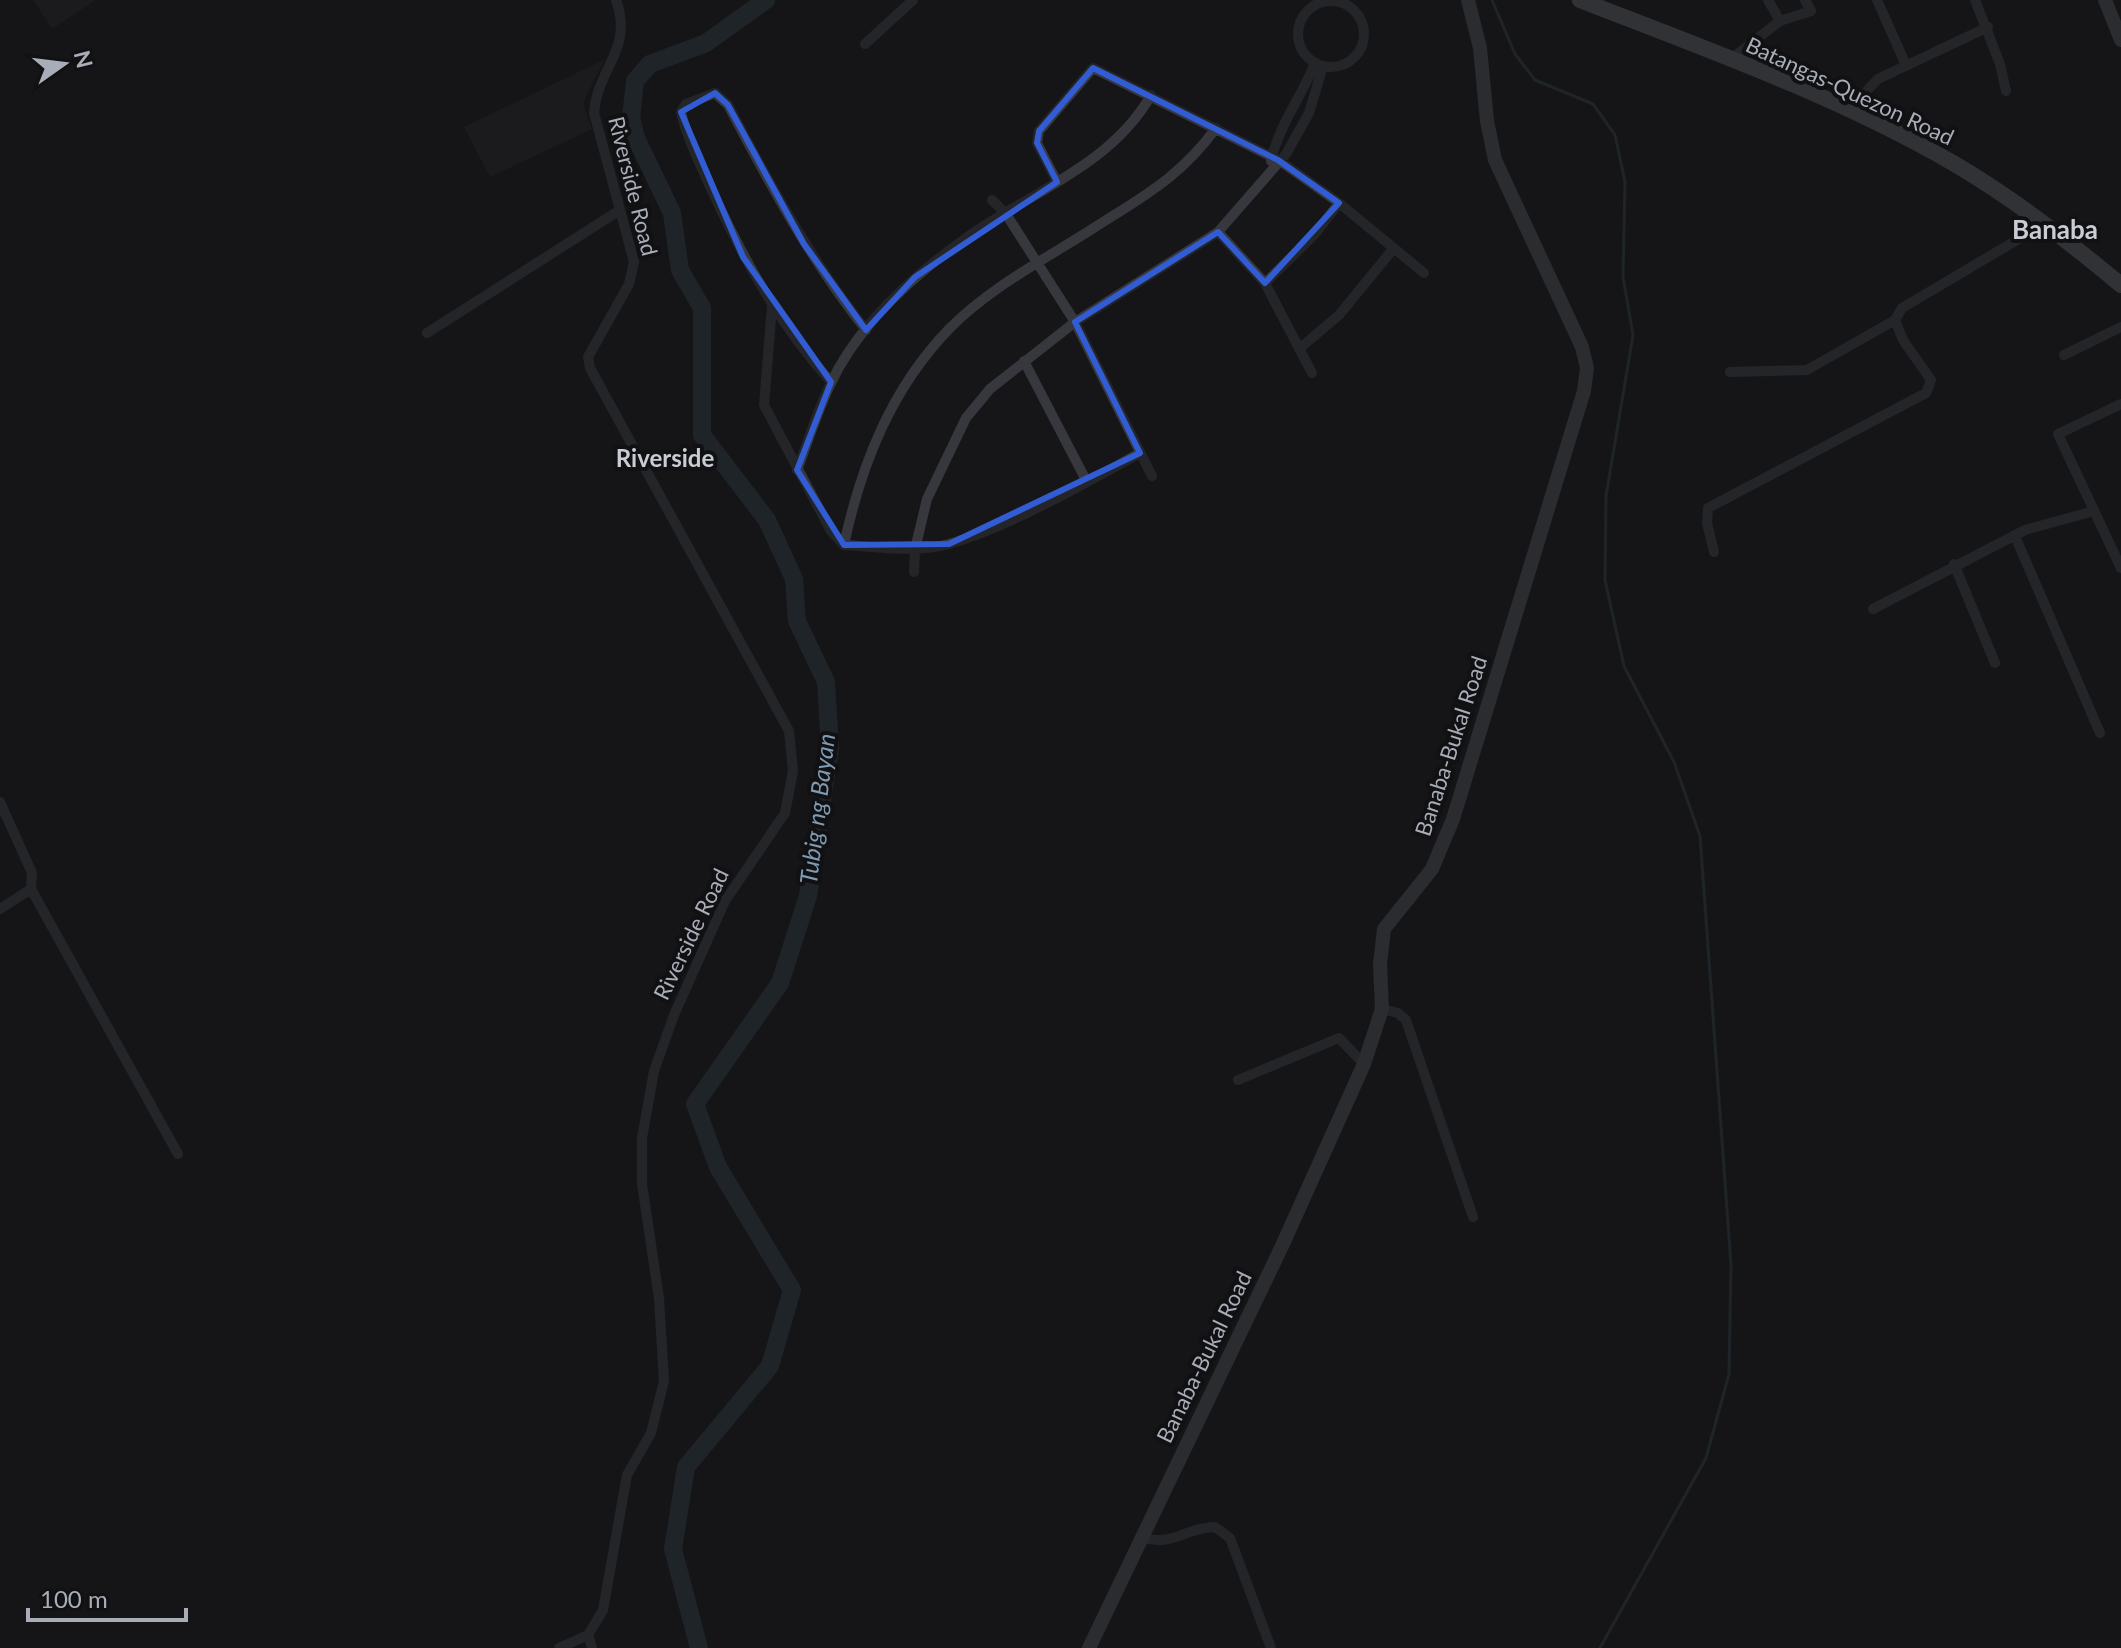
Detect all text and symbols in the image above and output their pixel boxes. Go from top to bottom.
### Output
north arrow [24,24,104,104]
street label: Batangas-Quezon Road [1742,31,1958,151]
text: N [69,48,99,71]
street label: Riverside Road [603,113,664,258]
district label: Banaba [2012,213,2098,245]
district label: Riverside [616,443,714,472]
street label: Banaba-Bukal Road [1409,652,1492,839]
water label: Tubig ng Bayan [793,732,840,886]
street label: Riverside Road [647,864,734,1004]
street label: Banaba-Bukal Road [1150,1267,1257,1447]
scale bar [28,1572,186,1622]
text: 100 m [40,1584,108,1613]

